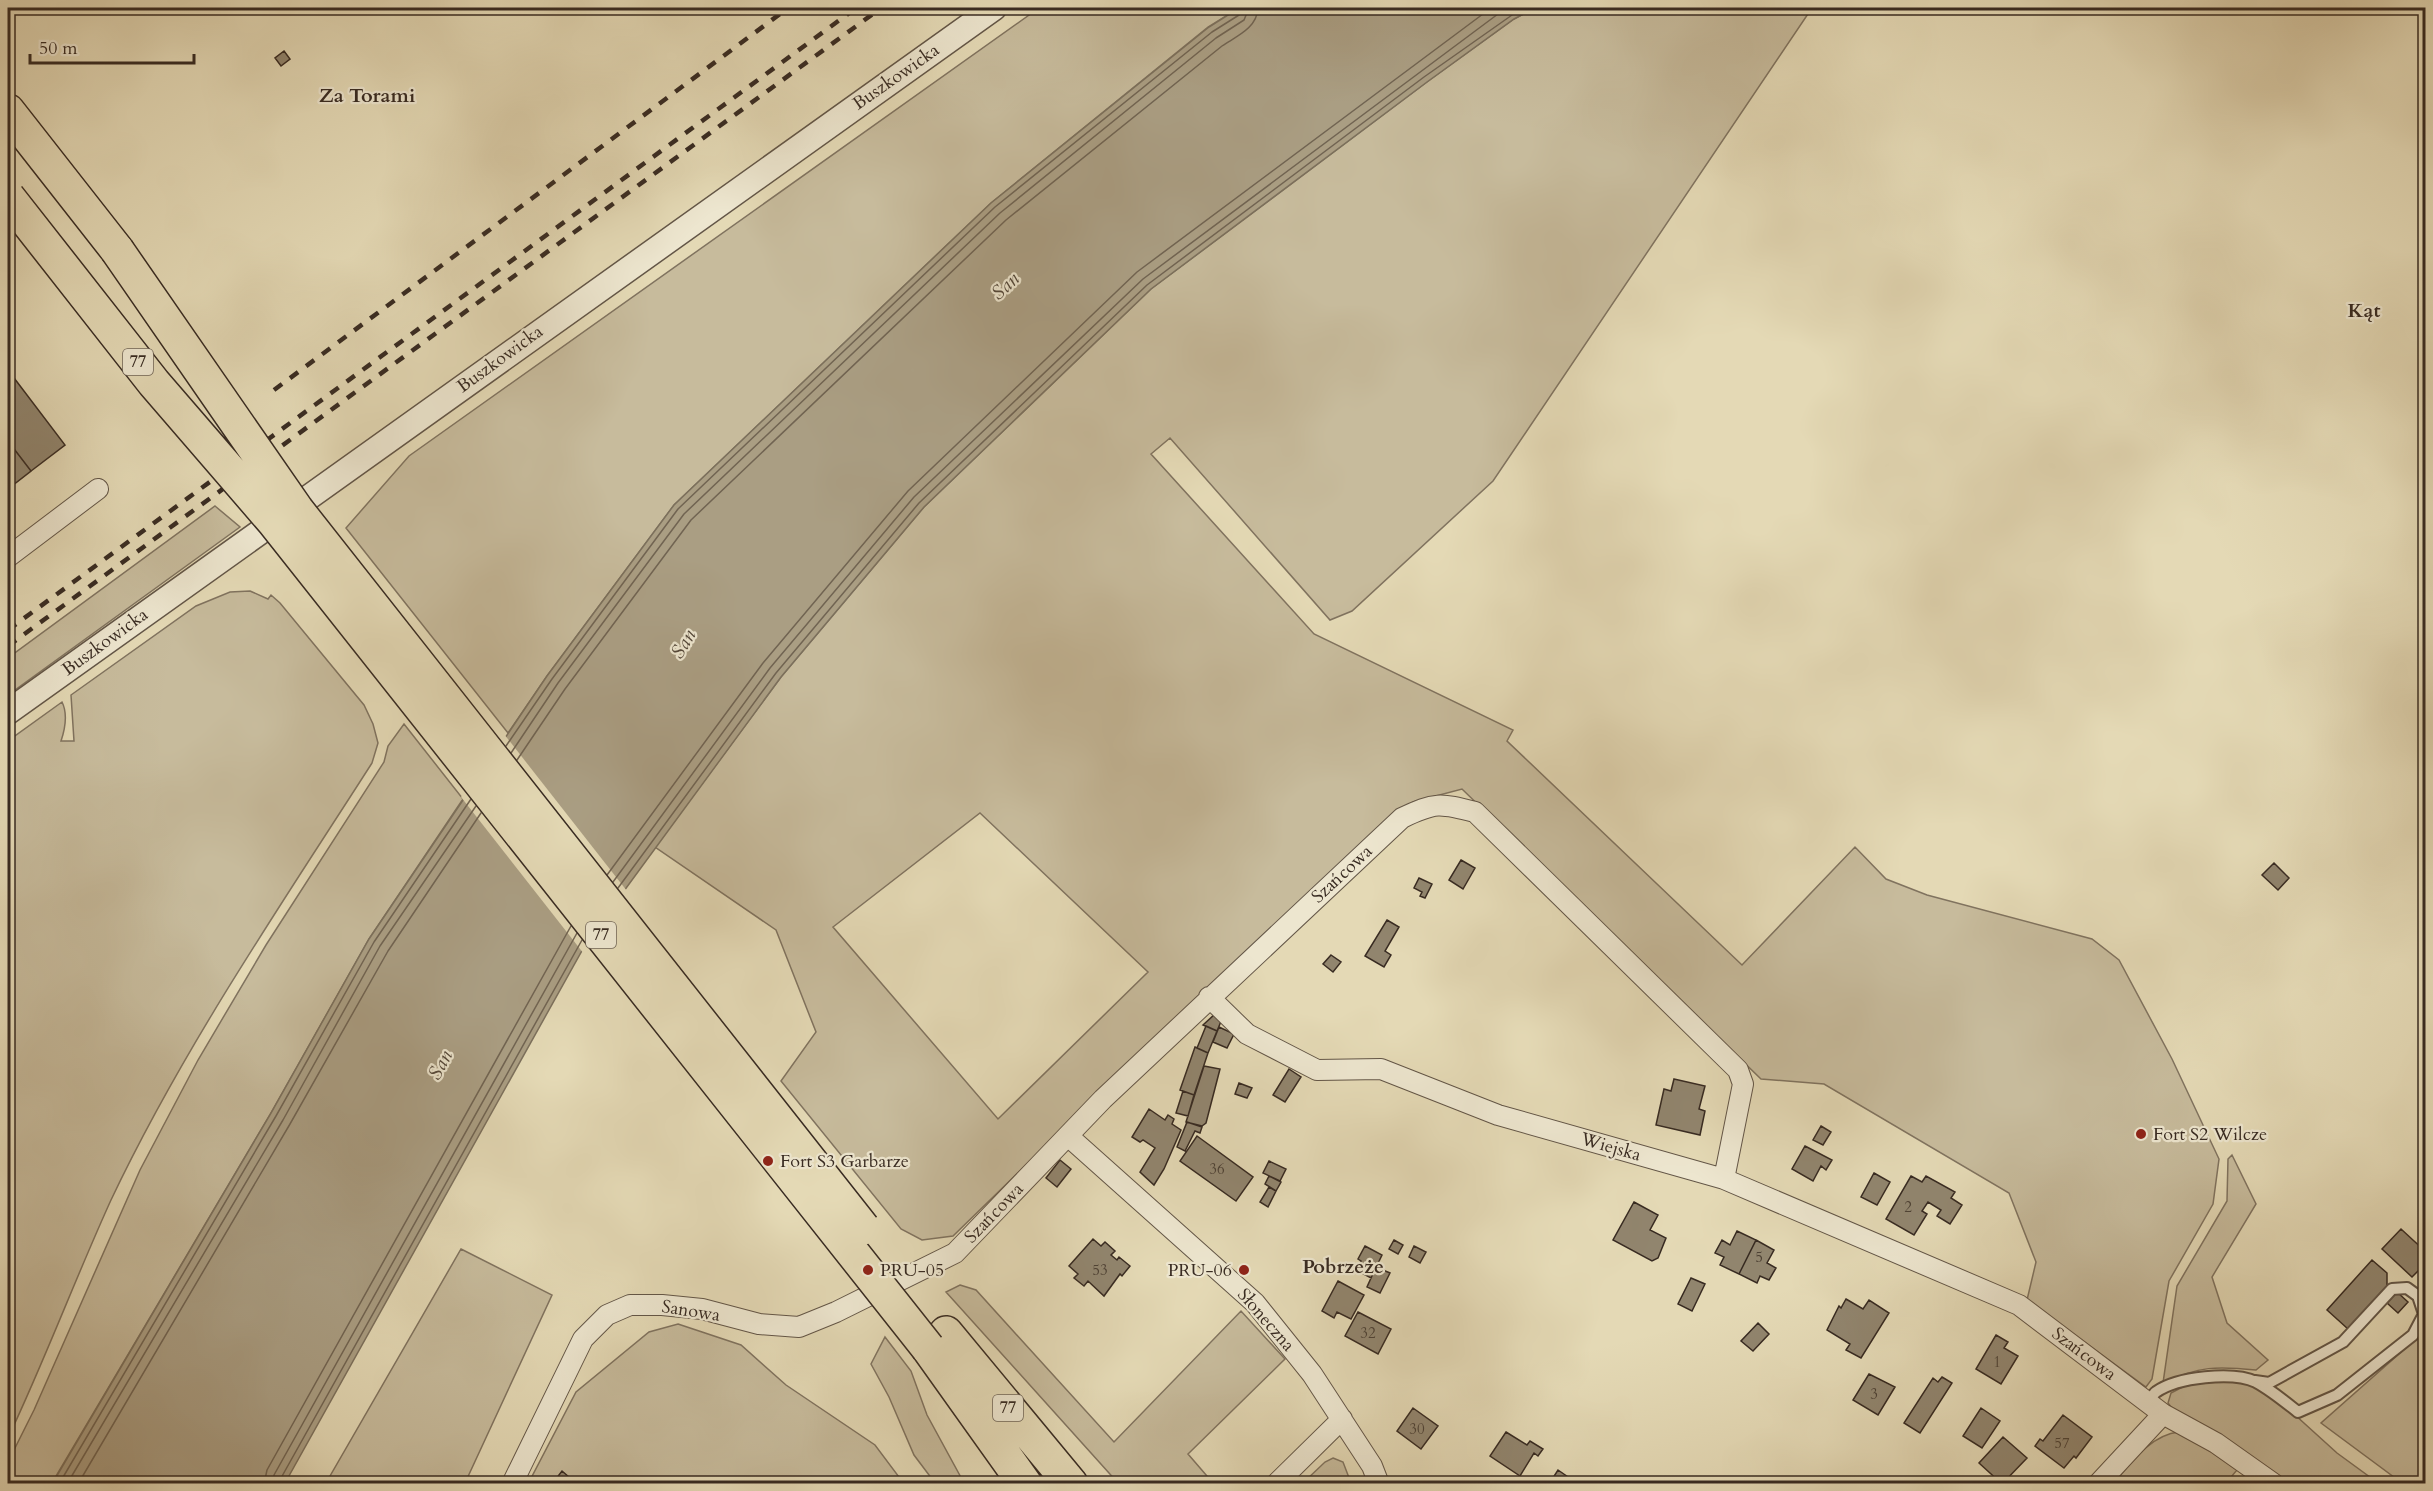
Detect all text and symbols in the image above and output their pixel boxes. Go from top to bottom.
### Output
scale bar [30,27,194,65]
text: 50 m [39,36,78,61]
street label: Buszkowicka [848,38,945,116]
district label: Za Torami [319,82,415,109]
water label: San [985,266,1025,306]
district label: Kąt [2347,297,2381,324]
street label: Buszkowicka [452,319,548,399]
road number: 77 [123,349,153,375]
street label: Buszkowicka [57,602,153,682]
water label: San [664,624,702,664]
street label: Szańcowa [1306,839,1378,909]
road number: 77 [586,922,616,948]
water label: San [421,1045,459,1084]
place label: Fort S2 Wilcze [2153,1122,2267,1147]
street label: Wiejska [1577,1126,1644,1168]
marker: Fort S2 Wilcze [2134,1127,2148,1141]
place label: Fort S3 Garbarze [780,1149,909,1174]
marker: Fort S3 Garbarze [761,1154,775,1168]
house number: 36 [1209,1159,1225,1179]
street label: Szańcowa [959,1177,1029,1249]
house number: 2 [1904,1197,1912,1217]
house number: 5 [1755,1247,1763,1267]
district label: Pobrzeże [1302,1253,1384,1280]
place label: PRU-05 [880,1258,944,1283]
place label: PRU-06 [1168,1258,1232,1283]
house number: 53 [1092,1260,1108,1280]
marker: PRU-05 [861,1263,875,1277]
marker: PRU-06 [1237,1263,1251,1277]
street label: Słoneczna [1231,1283,1301,1357]
street label: Sanowa [660,1294,722,1328]
street label: Szańcowa [2046,1321,2122,1387]
house number: 32 [1360,1323,1376,1343]
house number: 1 [1993,1352,2001,1372]
house number: 3 [1870,1384,1878,1404]
road number: 77 [993,1395,1023,1421]
house number: 30 [1409,1419,1425,1439]
house number: 57 [2054,1433,2070,1453]

